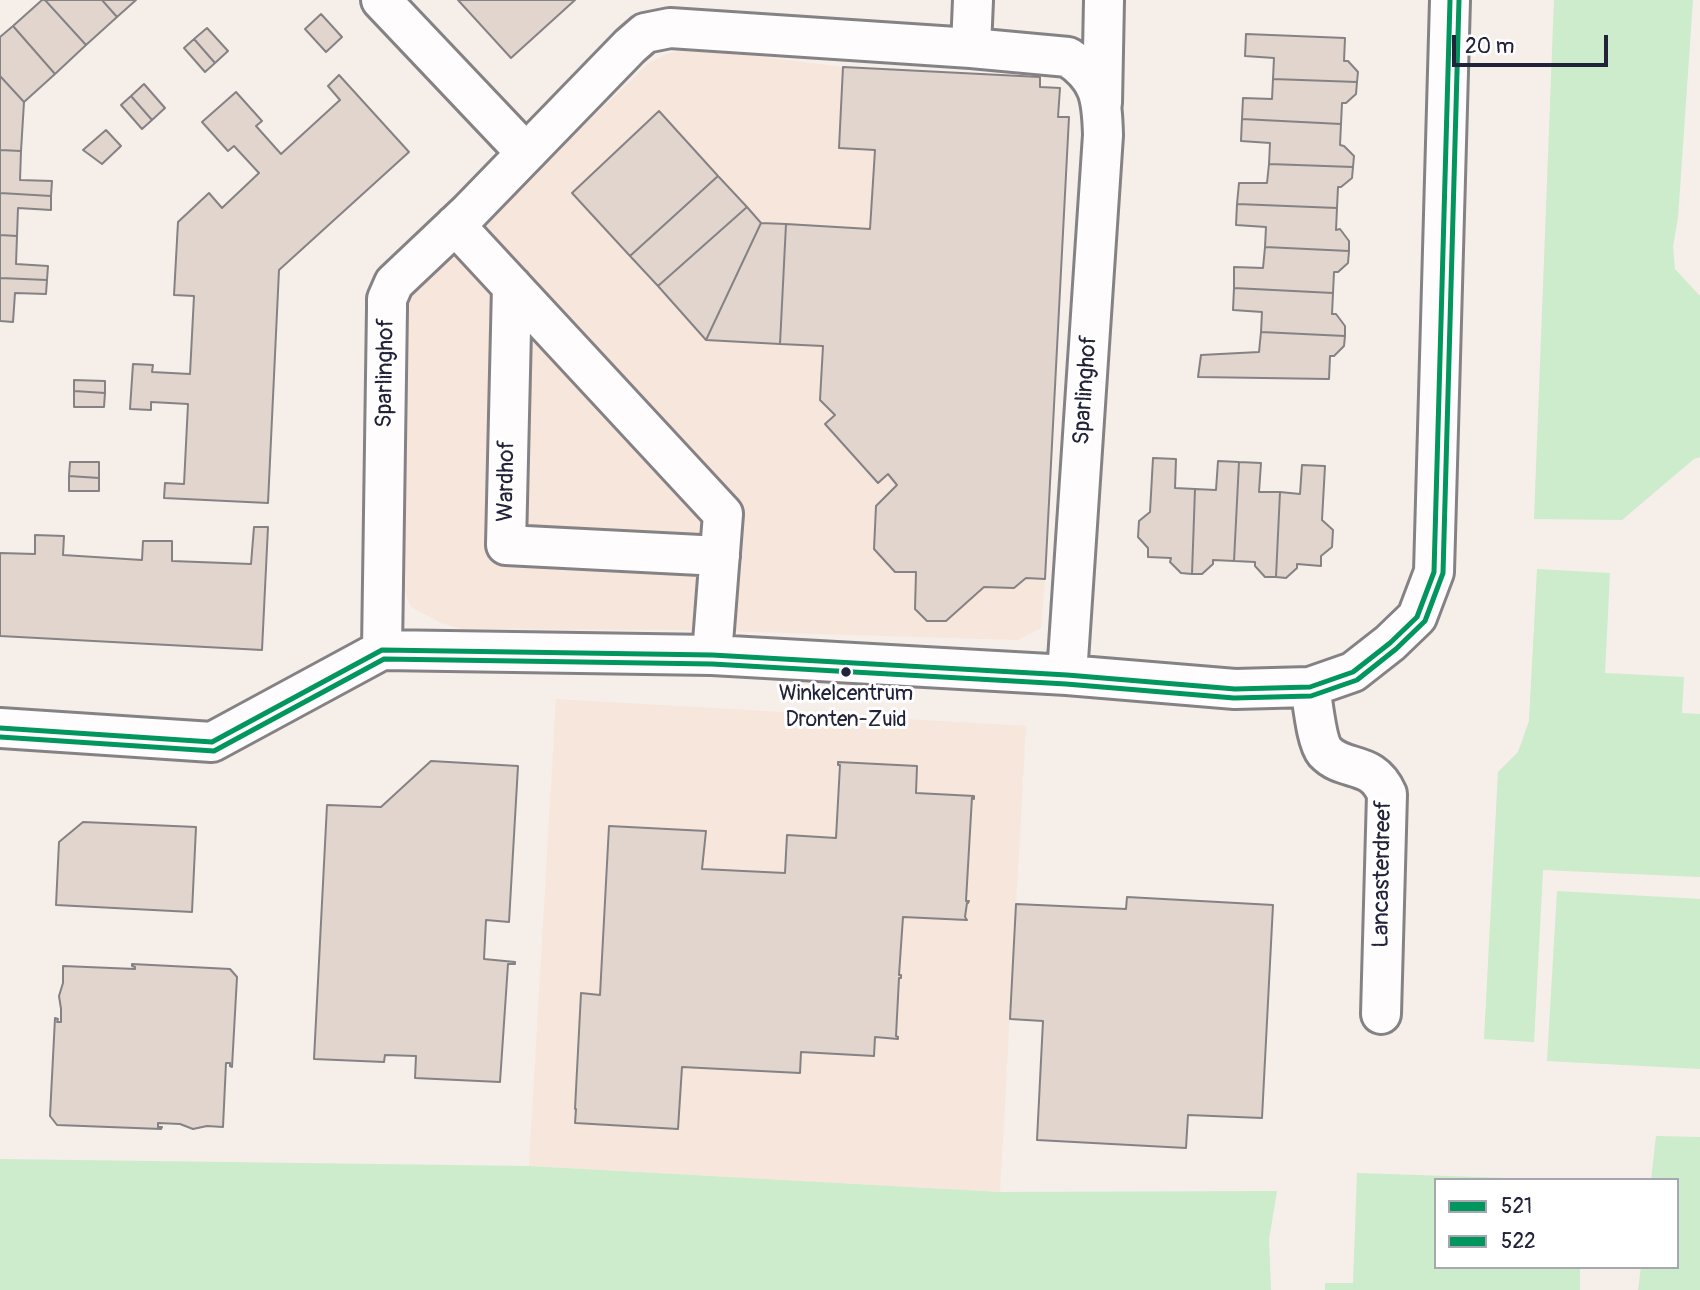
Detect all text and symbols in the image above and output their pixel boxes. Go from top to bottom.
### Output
scale bar [1455,21,1611,65]
text: 20 m [1465,33,1514,60]
street label: Sparlinghof [371,318,401,428]
street label: Sparlinghof [1068,334,1104,446]
street label: Wardhof [492,440,522,522]
marker: Winkelcentrum Dronten-Zuid [839,665,853,679]
place label: Winkelcentrum Dronten-Zuid [779,682,913,732]
street label: Lancasterdreef [1368,800,1398,948]
legend [1434,1178,1679,1269]
text: 521 [1501,1193,1532,1220]
text: 522 [1501,1228,1536,1255]

